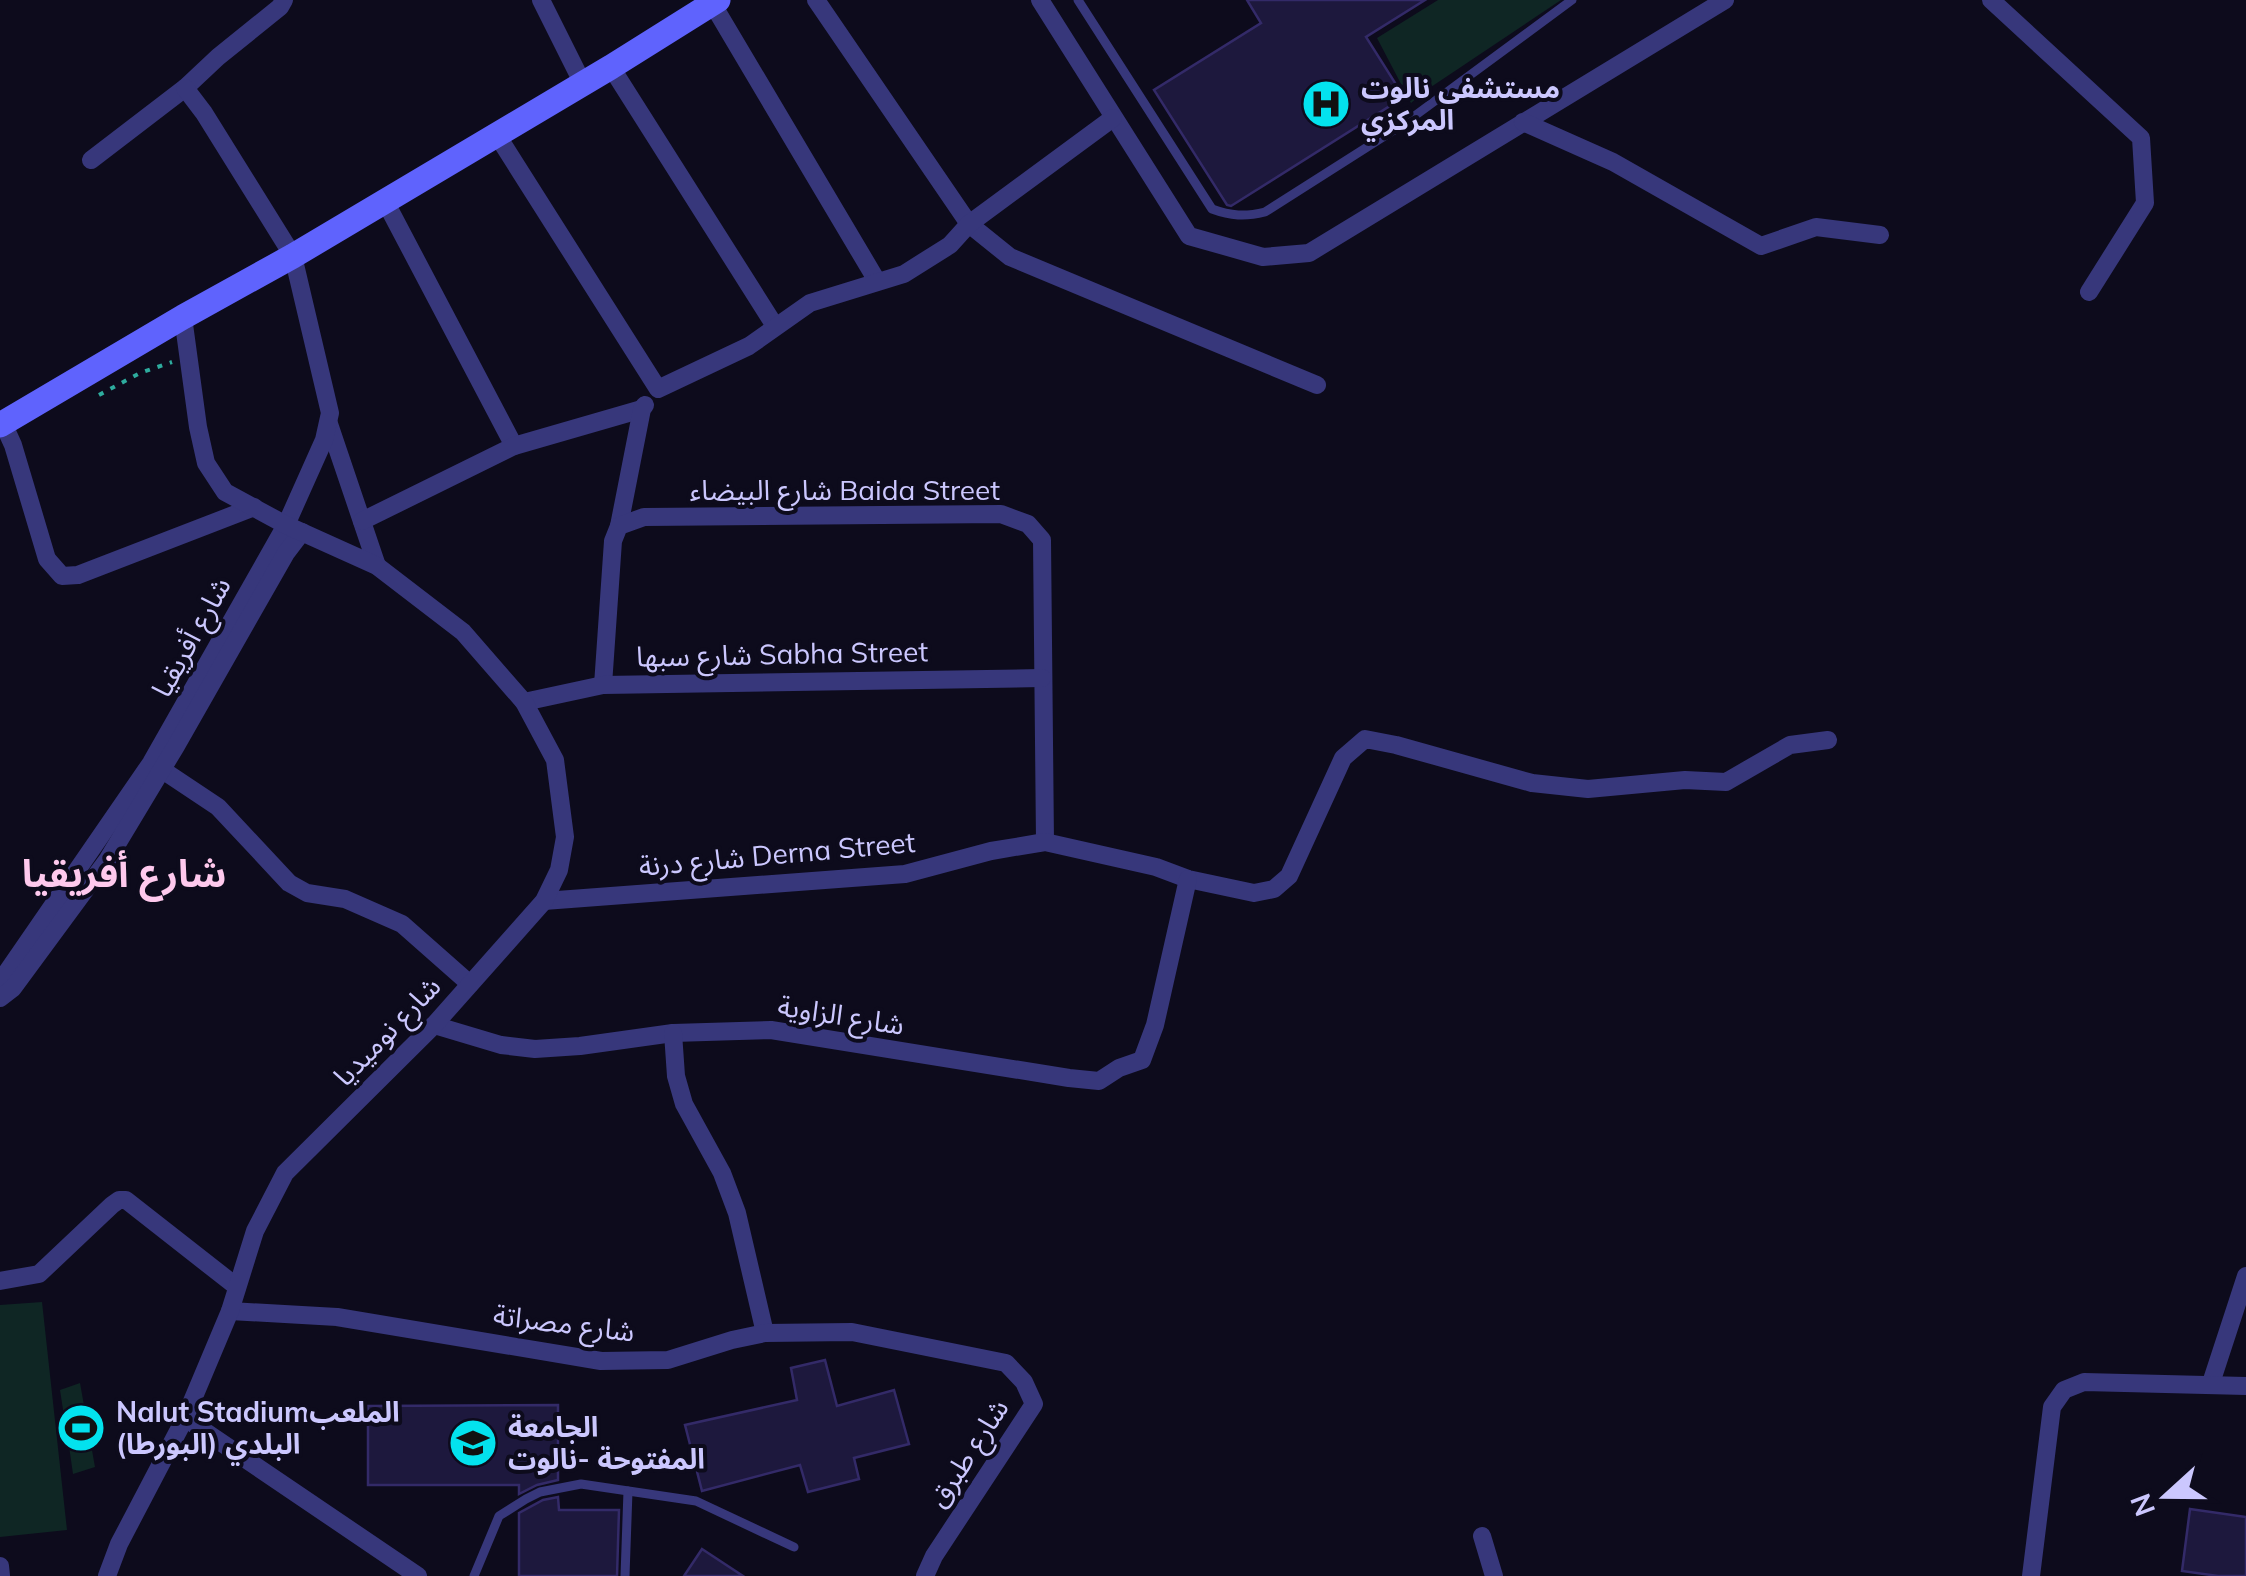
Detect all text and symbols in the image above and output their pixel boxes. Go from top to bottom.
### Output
place label: مستشفى نالوت المركزي [1361,70,1560,142]
hospital icon: مستشفى نالوت المركزي [1300,78,1352,130]
street label: شارع البيضاء Baida Street [690,472,1000,511]
street label: شارع أفريقيا [143,571,241,705]
street label: شارع سبها Sabha Street [636,633,929,678]
street label: شارع درنة Derna Street [637,824,917,887]
district label: شارع أفريقيا [22,849,226,902]
street label: شارع نوميديا [326,968,450,1096]
street label: شارع الزاوية [775,987,907,1046]
street label: شارع مصراتة [491,1296,637,1353]
street label: شارع طبرق [920,1392,1019,1516]
place label: Nalut Stadiumالملعب البلدي (البورطا) [116,1394,400,1466]
sports icon: Nalut Stadiumالملعب البلدي (البورطا) [55,1402,107,1454]
place label: الجامعة المفتوحة -نالوت [508,1409,705,1476]
school or university icon: الجامعة المفتوحة -نالوت [447,1417,499,1469]
north arrow [2116,1446,2216,1546]
text: N [2122,1489,2162,1521]

